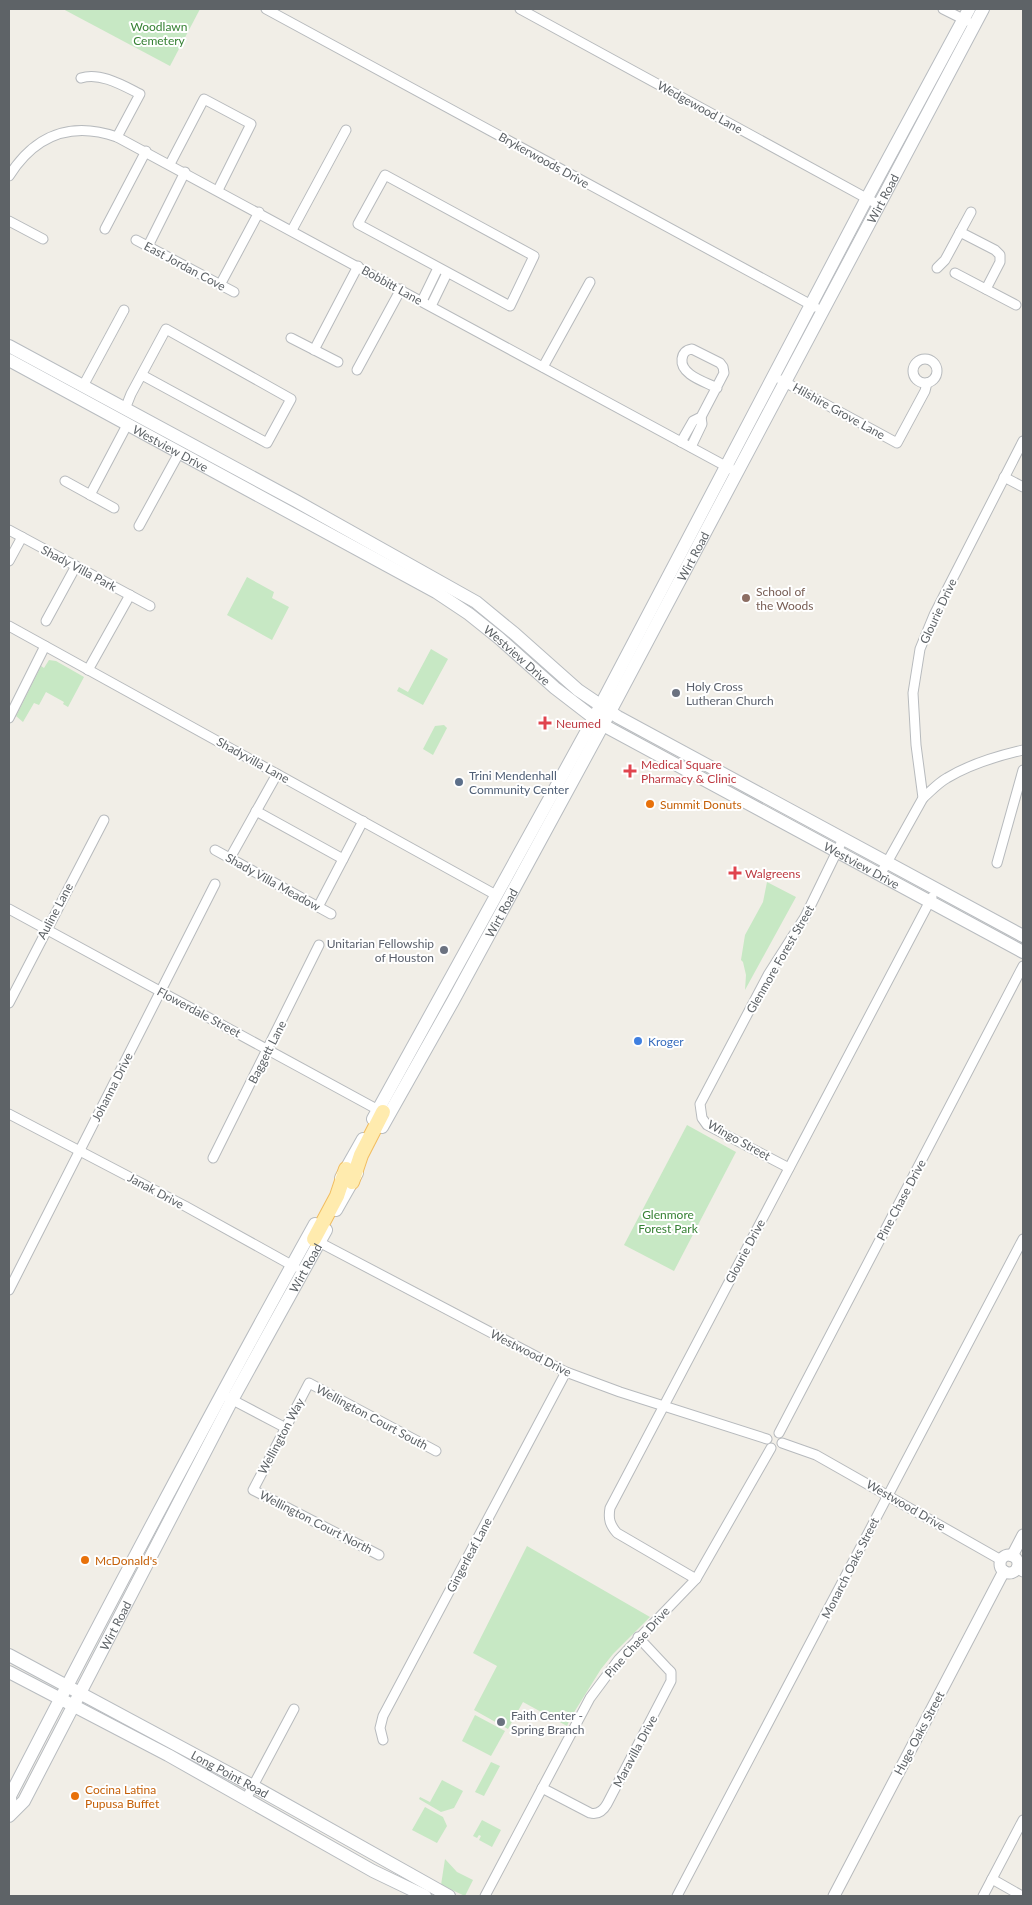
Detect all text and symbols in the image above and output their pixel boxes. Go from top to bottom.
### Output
park label: Woodlawn Cemetery [131,19,187,48]
street label: Wedgewood Lane [655,77,745,137]
street label: Brykerwoods Drive [496,129,592,191]
street label: Wirt Road [863,171,902,226]
street label: East Jordan Cove [142,238,228,294]
street label: Bobbitt Lane [359,262,425,308]
street label: Hilshire Grove Lane [790,379,888,443]
street label: Westview Drive [130,421,211,474]
street label: Wirt Road [673,529,712,583]
street label: Shady Villa Park [39,542,120,595]
street label: Glourie Drive [916,576,960,646]
place label: School of the Woods [756,584,814,613]
marker: School of the Woods [740,592,752,604]
street label: Westview Drive [481,622,554,688]
place label: Holy Cross Lutheran Church [686,679,774,708]
marker: Holy Cross Lutheran Church [670,687,682,699]
marker: Neumed [538,716,552,730]
place label: Neumed [556,716,601,731]
street label: Shadyvilla Lane [214,734,292,786]
place label: Medical Square Pharmacy & Clinic [641,757,737,786]
marker: Medical Square Pharmacy & Clinic [623,764,637,778]
place label: Trini Mendenhall Community Center [469,768,569,797]
marker: Trini Mendenhall Community Center [453,776,465,788]
place label: Summit Donuts [660,797,742,812]
marker: Summit Donuts [644,798,656,810]
street label: Westview Drive [821,838,902,891]
street label: Shady Villa Meadow [223,850,324,915]
place label: Walgreens [745,866,800,881]
marker: Walgreens [729,867,741,879]
street label: Auline Lane [34,880,76,942]
street label: Wirt Road [482,886,520,940]
street label: Glenmore Forest Street [743,902,817,1016]
place label: Unitarian Fellowship of Houston [327,936,434,965]
marker: Unitarian Fellowship of Houston [438,944,450,956]
street label: Flowerdale Street [155,984,244,1041]
street label: Baggett Lane [245,1018,289,1086]
place label: Kroger [648,1034,684,1049]
marker: Kroger [632,1035,644,1047]
street label: Johanna Drive [88,1050,136,1124]
street label: Wingo Street [705,1117,774,1164]
street label: Pine Chase Drive [873,1157,929,1243]
street label: Janak Drive [125,1170,187,1212]
park label: Glenmore Forest Park [638,1207,699,1236]
street label: Glourie Drive [722,1216,768,1286]
street label: Wirt Road [286,1241,325,1295]
street label: Westwood Drive [488,1326,574,1380]
street label: Wellington Court South [314,1381,430,1453]
street label: Wellington Way [255,1395,308,1477]
street label: Westwood Drive [864,1476,948,1534]
street label: Wellington Court North [257,1487,375,1557]
street label: Monarch Oaks Street [818,1514,882,1621]
street label: Gingerleaf Lane [443,1515,495,1595]
place label: McDonald's [95,1553,157,1568]
marker: McDonald's [79,1554,91,1566]
street label: Wirt Road [96,1598,134,1653]
street label: Pine Chase Drive [601,1604,673,1680]
street label: Huge Oaks Street [891,1688,948,1777]
place label: Faith Center - Spring Branch [511,1708,584,1737]
street label: Maravilla Drive [610,1712,660,1790]
marker: Faith Center - Spring Branch [495,1716,507,1728]
street label: Long Point Road [189,1747,271,1801]
place label: Cocina Latina Pupusa Buffet [85,1782,160,1811]
marker: Cocina Latina Pupusa Buffet [69,1790,81,1802]

